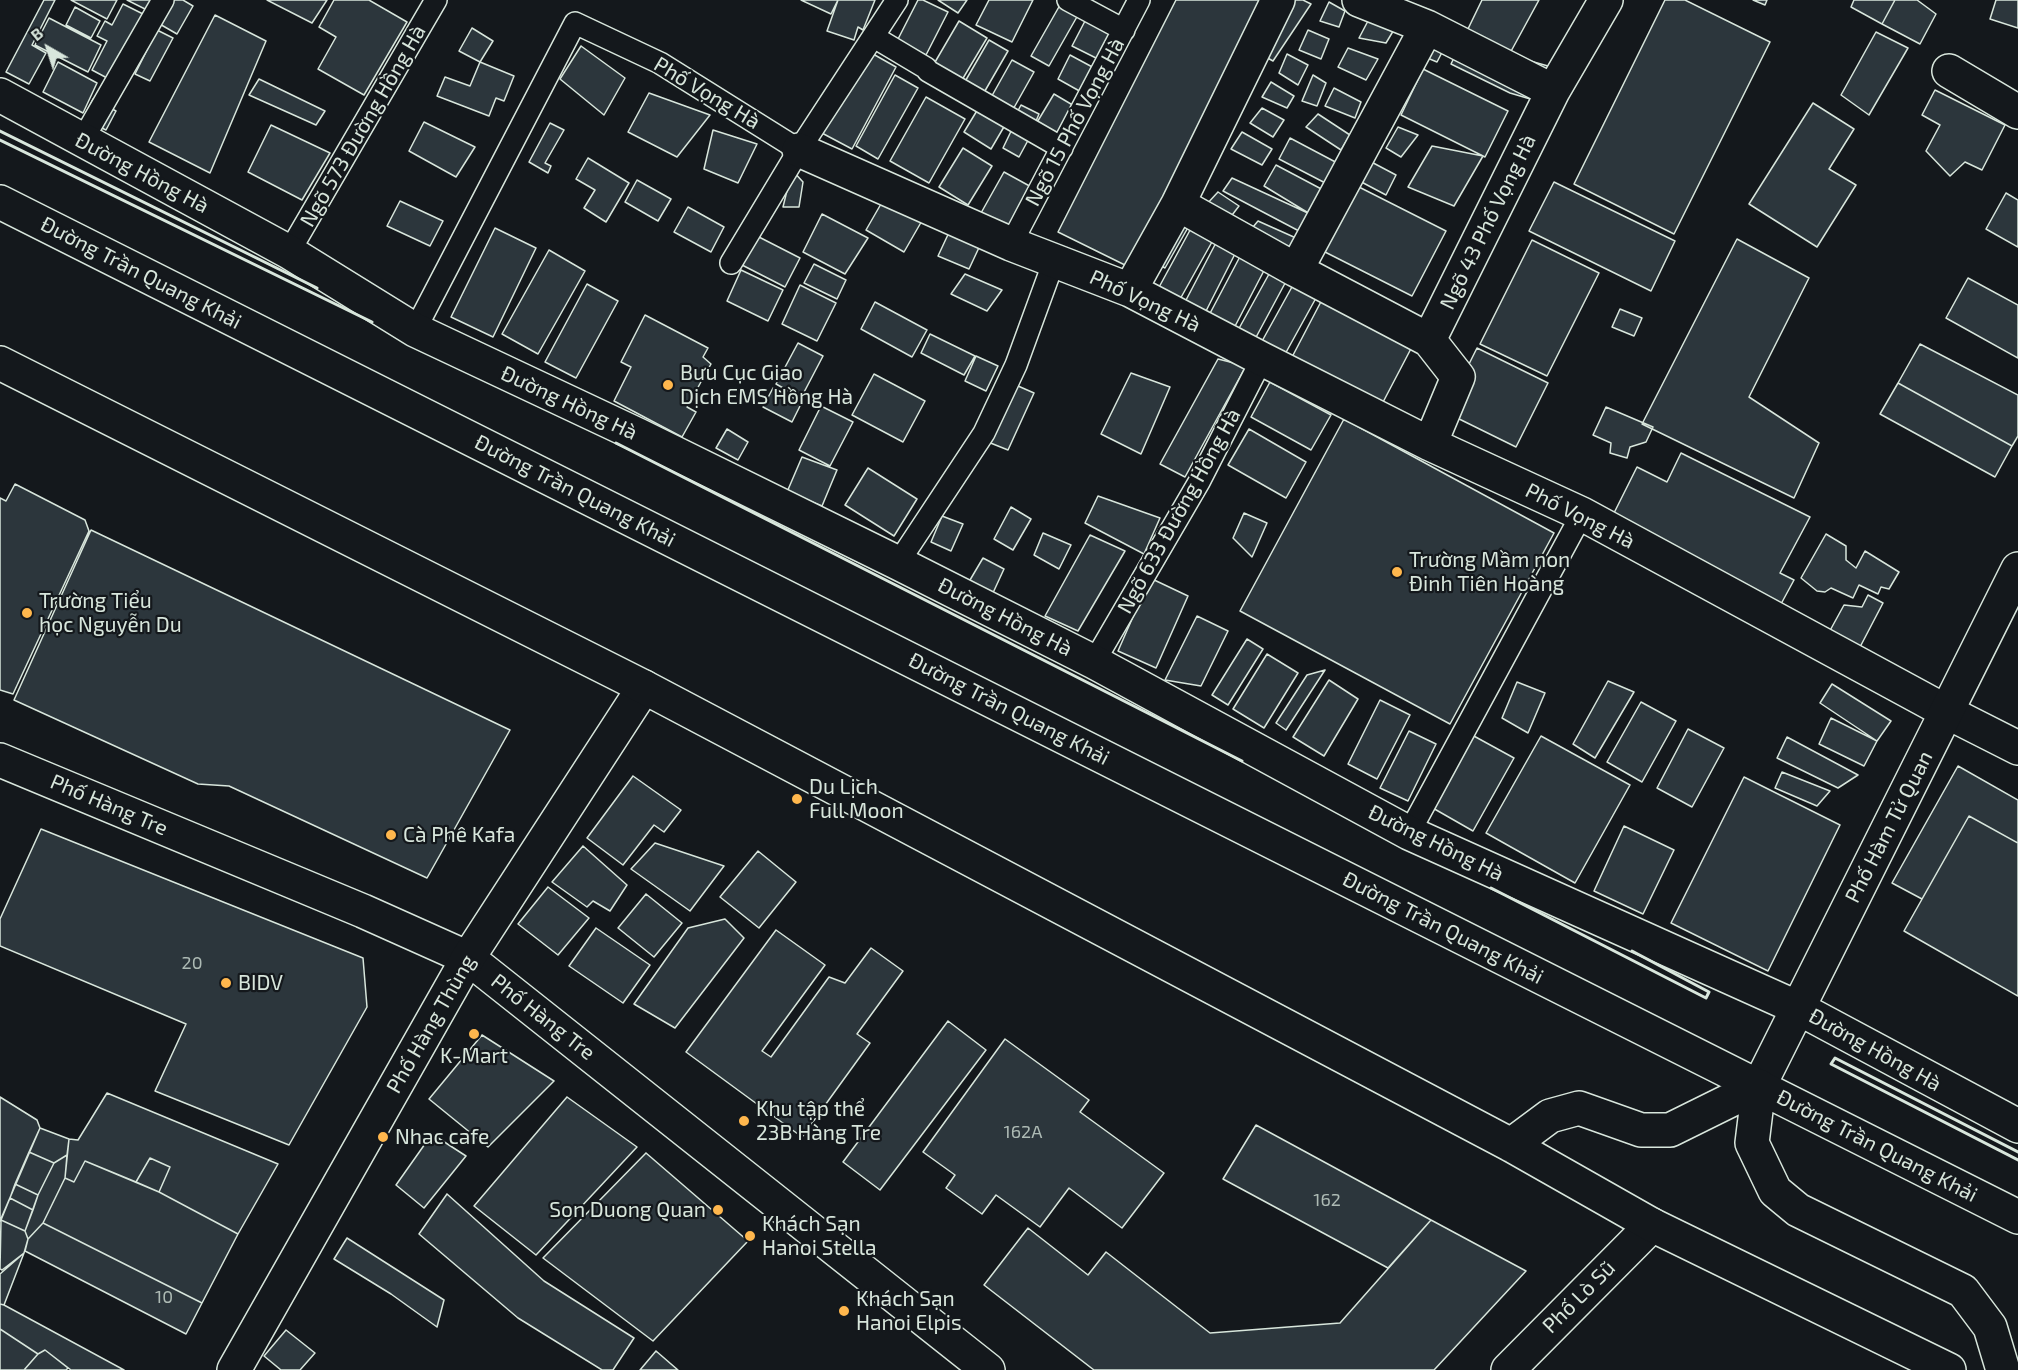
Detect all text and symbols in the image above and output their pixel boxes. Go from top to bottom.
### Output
north arrow [18,18,78,78]
street label: Ngõ 573 Đường Hồng Hà [295,21,431,231]
text: B [26,23,46,44]
street label: Ngõ 15 Phố Vọng Hà [1020,34,1130,210]
street label: Phố Vọng Hà [649,51,765,135]
street label: Đường Hồng Hà [71,127,213,219]
street label: Ngõ 43 Phố Vọng Hà [1435,130,1541,314]
street label: Đường Trần Quang Khải [36,211,246,335]
street label: Phố Vọng Hà [1086,264,1204,338]
street label: Đường Hồng Hà [497,360,641,446]
place label: Bưu Cục Giao Dịch EMS Hồng Hà [680,360,853,410]
marker: Bưu Cục Giao Dịch EMS Hồng Hà [661,378,675,392]
street label: Ngõ 633 Đường Hồng Hà [1112,404,1246,618]
street label: Đường Trần Quang Khải [470,429,680,553]
street label: Phố Vọng Hà [1521,478,1639,554]
place label: Trường Mầm non Đinh Tiên Hoàng [1409,547,1570,597]
marker: Trường Mầm non Đinh Tiên Hoàng [1390,565,1404,579]
street label: Đường Hồng Hà [934,572,1076,662]
place label: Trường Tiểu học Nguyễn Du [39,588,182,638]
marker: Trường Tiểu học Nguyễn Du [20,606,34,620]
street label: Đường Trần Quang Khải [904,647,1114,771]
street label: Phố Hàm Tử Quan [1840,747,1938,907]
street label: Phố Hàng Tre [47,769,171,841]
place label: Du Lịch Full Moon [809,774,904,824]
marker: Du Lịch Full Moon [790,792,804,806]
street label: Đường Hồng Hà [1364,799,1508,887]
place label: Cà Phê Kafa [403,822,515,848]
marker: Cà Phê Kafa [384,828,398,842]
street label: Đường Trần Quang Khải [1338,866,1548,990]
street label: Phố Hàng Thùng [381,950,481,1098]
house number: 20 [182,952,202,974]
street label: Phố Hàng Tre [486,969,600,1065]
place label: BIDV [238,970,283,996]
marker: BIDV [219,976,233,990]
street label: Đường Hồng Hà [1804,1003,1946,1097]
marker: K-Mart [467,1027,481,1041]
place label: K-Mart [440,1043,508,1069]
street label: Đường Trần Quang Khải [1772,1084,1982,1208]
place label: Khu tập thể 23B Hàng Tre [756,1096,881,1146]
marker: Khu tập thể 23B Hàng Tre [737,1114,751,1128]
house number: 162A [1004,1121,1042,1143]
place label: Nhac cafe [395,1124,489,1150]
marker: Nhac cafe [376,1130,390,1144]
house number: 162 [1313,1189,1341,1211]
place label: Son Duong Quan [549,1197,706,1223]
marker: Son Duong Quan [711,1203,725,1217]
place label: Khách Sạn Hanoi Stella [762,1211,877,1261]
marker: Khách Sạn Hanoi Stella [743,1229,757,1243]
street label: Phố Lò Sũ [1537,1255,1621,1339]
house number: 10 [155,1286,173,1308]
place label: Khách Sạn Hanoi Elpis [856,1286,962,1336]
marker: Khách Sạn Hanoi Elpis [837,1304,851,1318]

